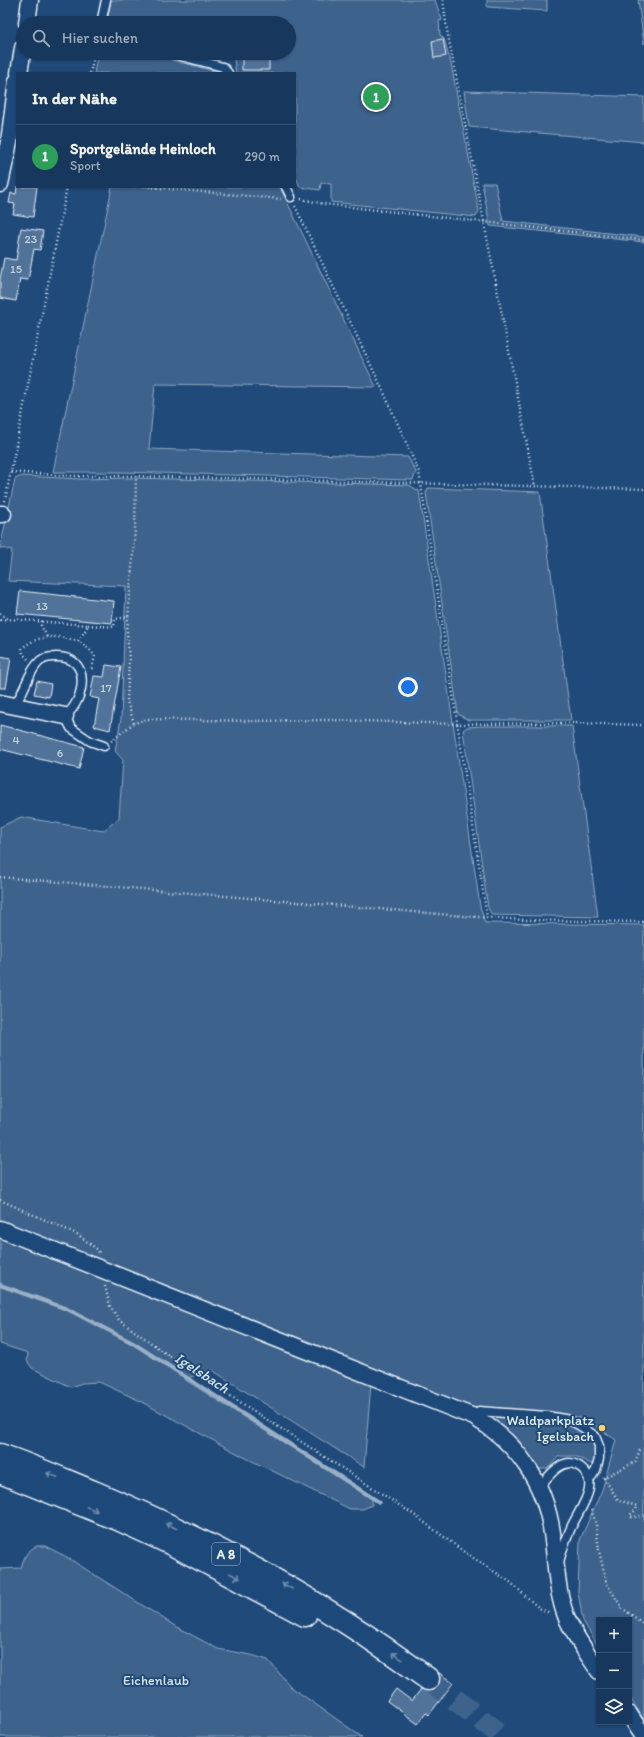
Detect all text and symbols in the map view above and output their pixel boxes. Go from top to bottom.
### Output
search box [16,16,296,60]
icon: search [30,27,52,49]
text: Hier suchen [62,29,138,47]
pin: 1 [363,82,389,112]
text: In der Nähe [32,88,117,108]
text: Sportgelände Heinloch [70,140,216,158]
text: 1 [42,149,48,164]
text: 290 m [244,149,280,164]
text: Sport [70,158,101,173]
house number: 23 [25,232,38,246]
house number: 15 [10,262,22,276]
house number: 13 [36,599,49,613]
your location [398,677,418,697]
house number: 17 [100,681,112,695]
house number: 4 [12,733,20,747]
house number: 6 [57,746,63,760]
water label: Igelsbach [171,1349,233,1397]
place label: Waldparkplatz Igelsbach [506,1412,595,1445]
marker: Waldparkplatz Igelsbach [597,1423,607,1433]
one-way arrow [46,1471,58,1478]
one-way arrow [86,1505,98,1513]
one-way arrow [166,1522,178,1529]
road number: A 8 [212,1543,240,1565]
one-way arrow [229,1573,241,1580]
one-way arrow [281,1582,293,1590]
map controls [596,1617,632,1725]
button: + [596,1617,632,1653]
one-way arrow [391,1652,402,1660]
button: − [596,1653,632,1689]
park label: Eichenlaub [123,1672,189,1689]
button: layers [596,1689,632,1725]

